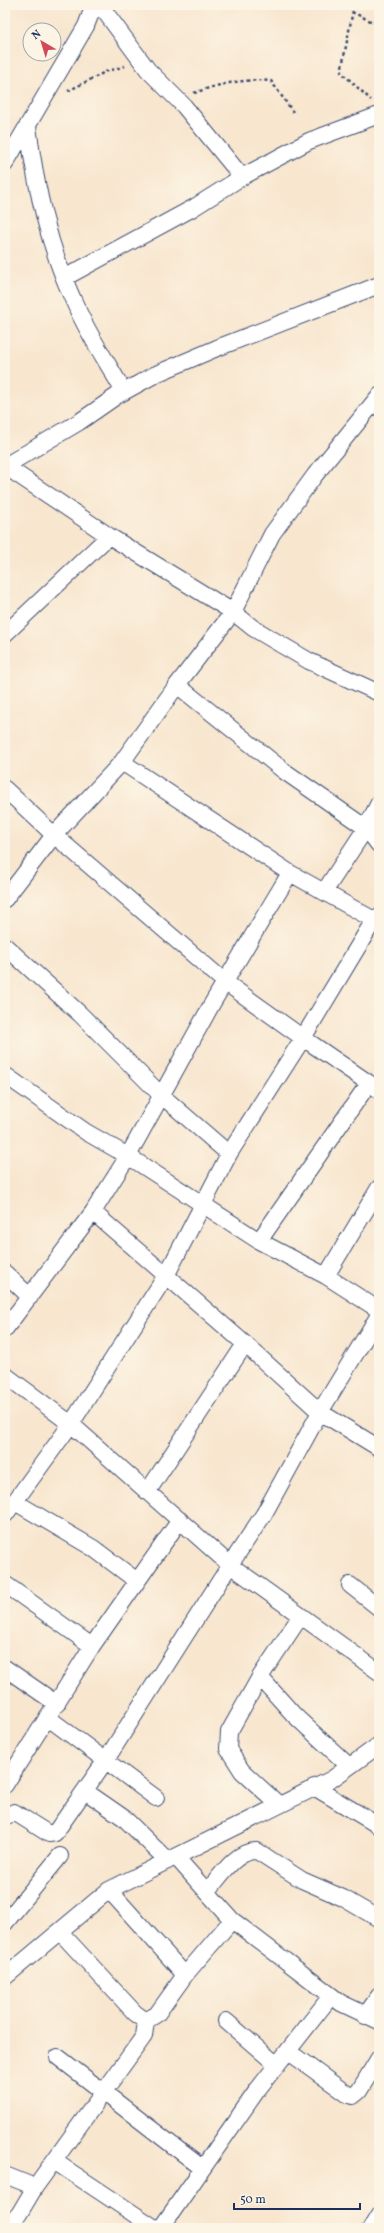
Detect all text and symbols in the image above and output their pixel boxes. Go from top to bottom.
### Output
north arrow [22,22,62,62]
text: N [29,27,45,44]
scale bar [234,2185,360,2211]
text: 50 m [240,2192,266,2208]

